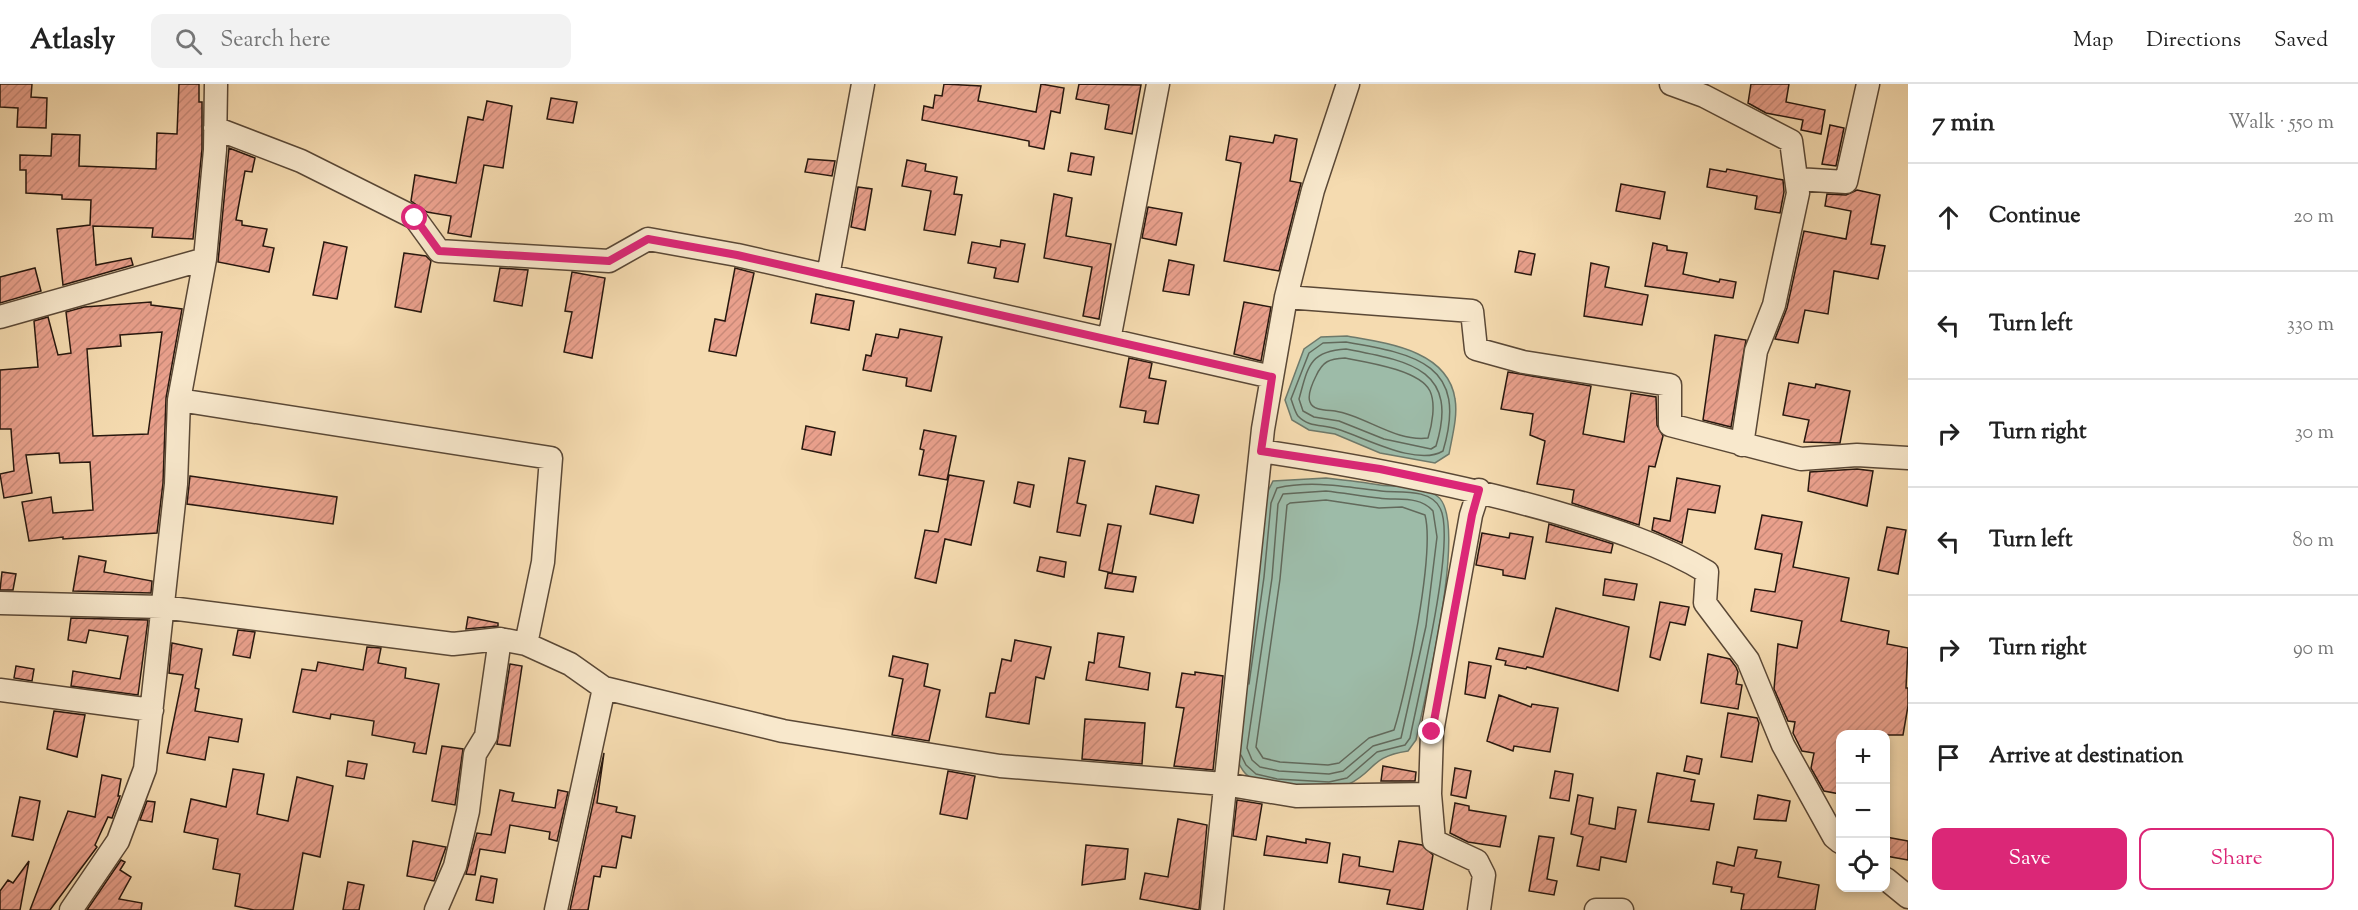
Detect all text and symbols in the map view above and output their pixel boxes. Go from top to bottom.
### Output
search box [151,14,571,68]
text: Atlasly [30,21,115,61]
icon: search [172,25,205,58]
text: Search here [220,25,331,57]
text: Map [2073,26,2113,56]
text: Directions [2146,26,2241,56]
text: Saved [2274,26,2328,56]
text: 7 min [1932,105,1995,142]
text: Walk · 550 m [2228,109,2334,138]
icon: ahead [1932,201,1965,234]
text: Continue [1989,201,2080,233]
text: 20 m [2293,203,2334,232]
route start [401,204,427,230]
icon: left [1932,309,1965,342]
text: Turn left [1989,309,2072,341]
text: 330 m [2287,311,2334,340]
icon: right [1932,417,1965,450]
text: Turn right [1989,417,2086,449]
text: 30 m [2295,419,2334,448]
icon: left [1932,525,1965,558]
text: Turn left [1989,525,2072,557]
text: 80 m [2293,527,2334,556]
icon: right [1932,633,1965,666]
text: Turn right [1989,633,2086,665]
text: 90 m [2293,635,2334,664]
route end [1418,718,1444,744]
map controls [1836,730,1890,892]
button: + [1836,730,1890,784]
icon: arrive [1932,741,1965,774]
text: Arrive at destination [1989,741,2184,773]
button: − [1836,784,1890,838]
button: Save [1932,828,2127,890]
button: Share [2139,828,2334,890]
button: locate [1836,838,1890,892]

